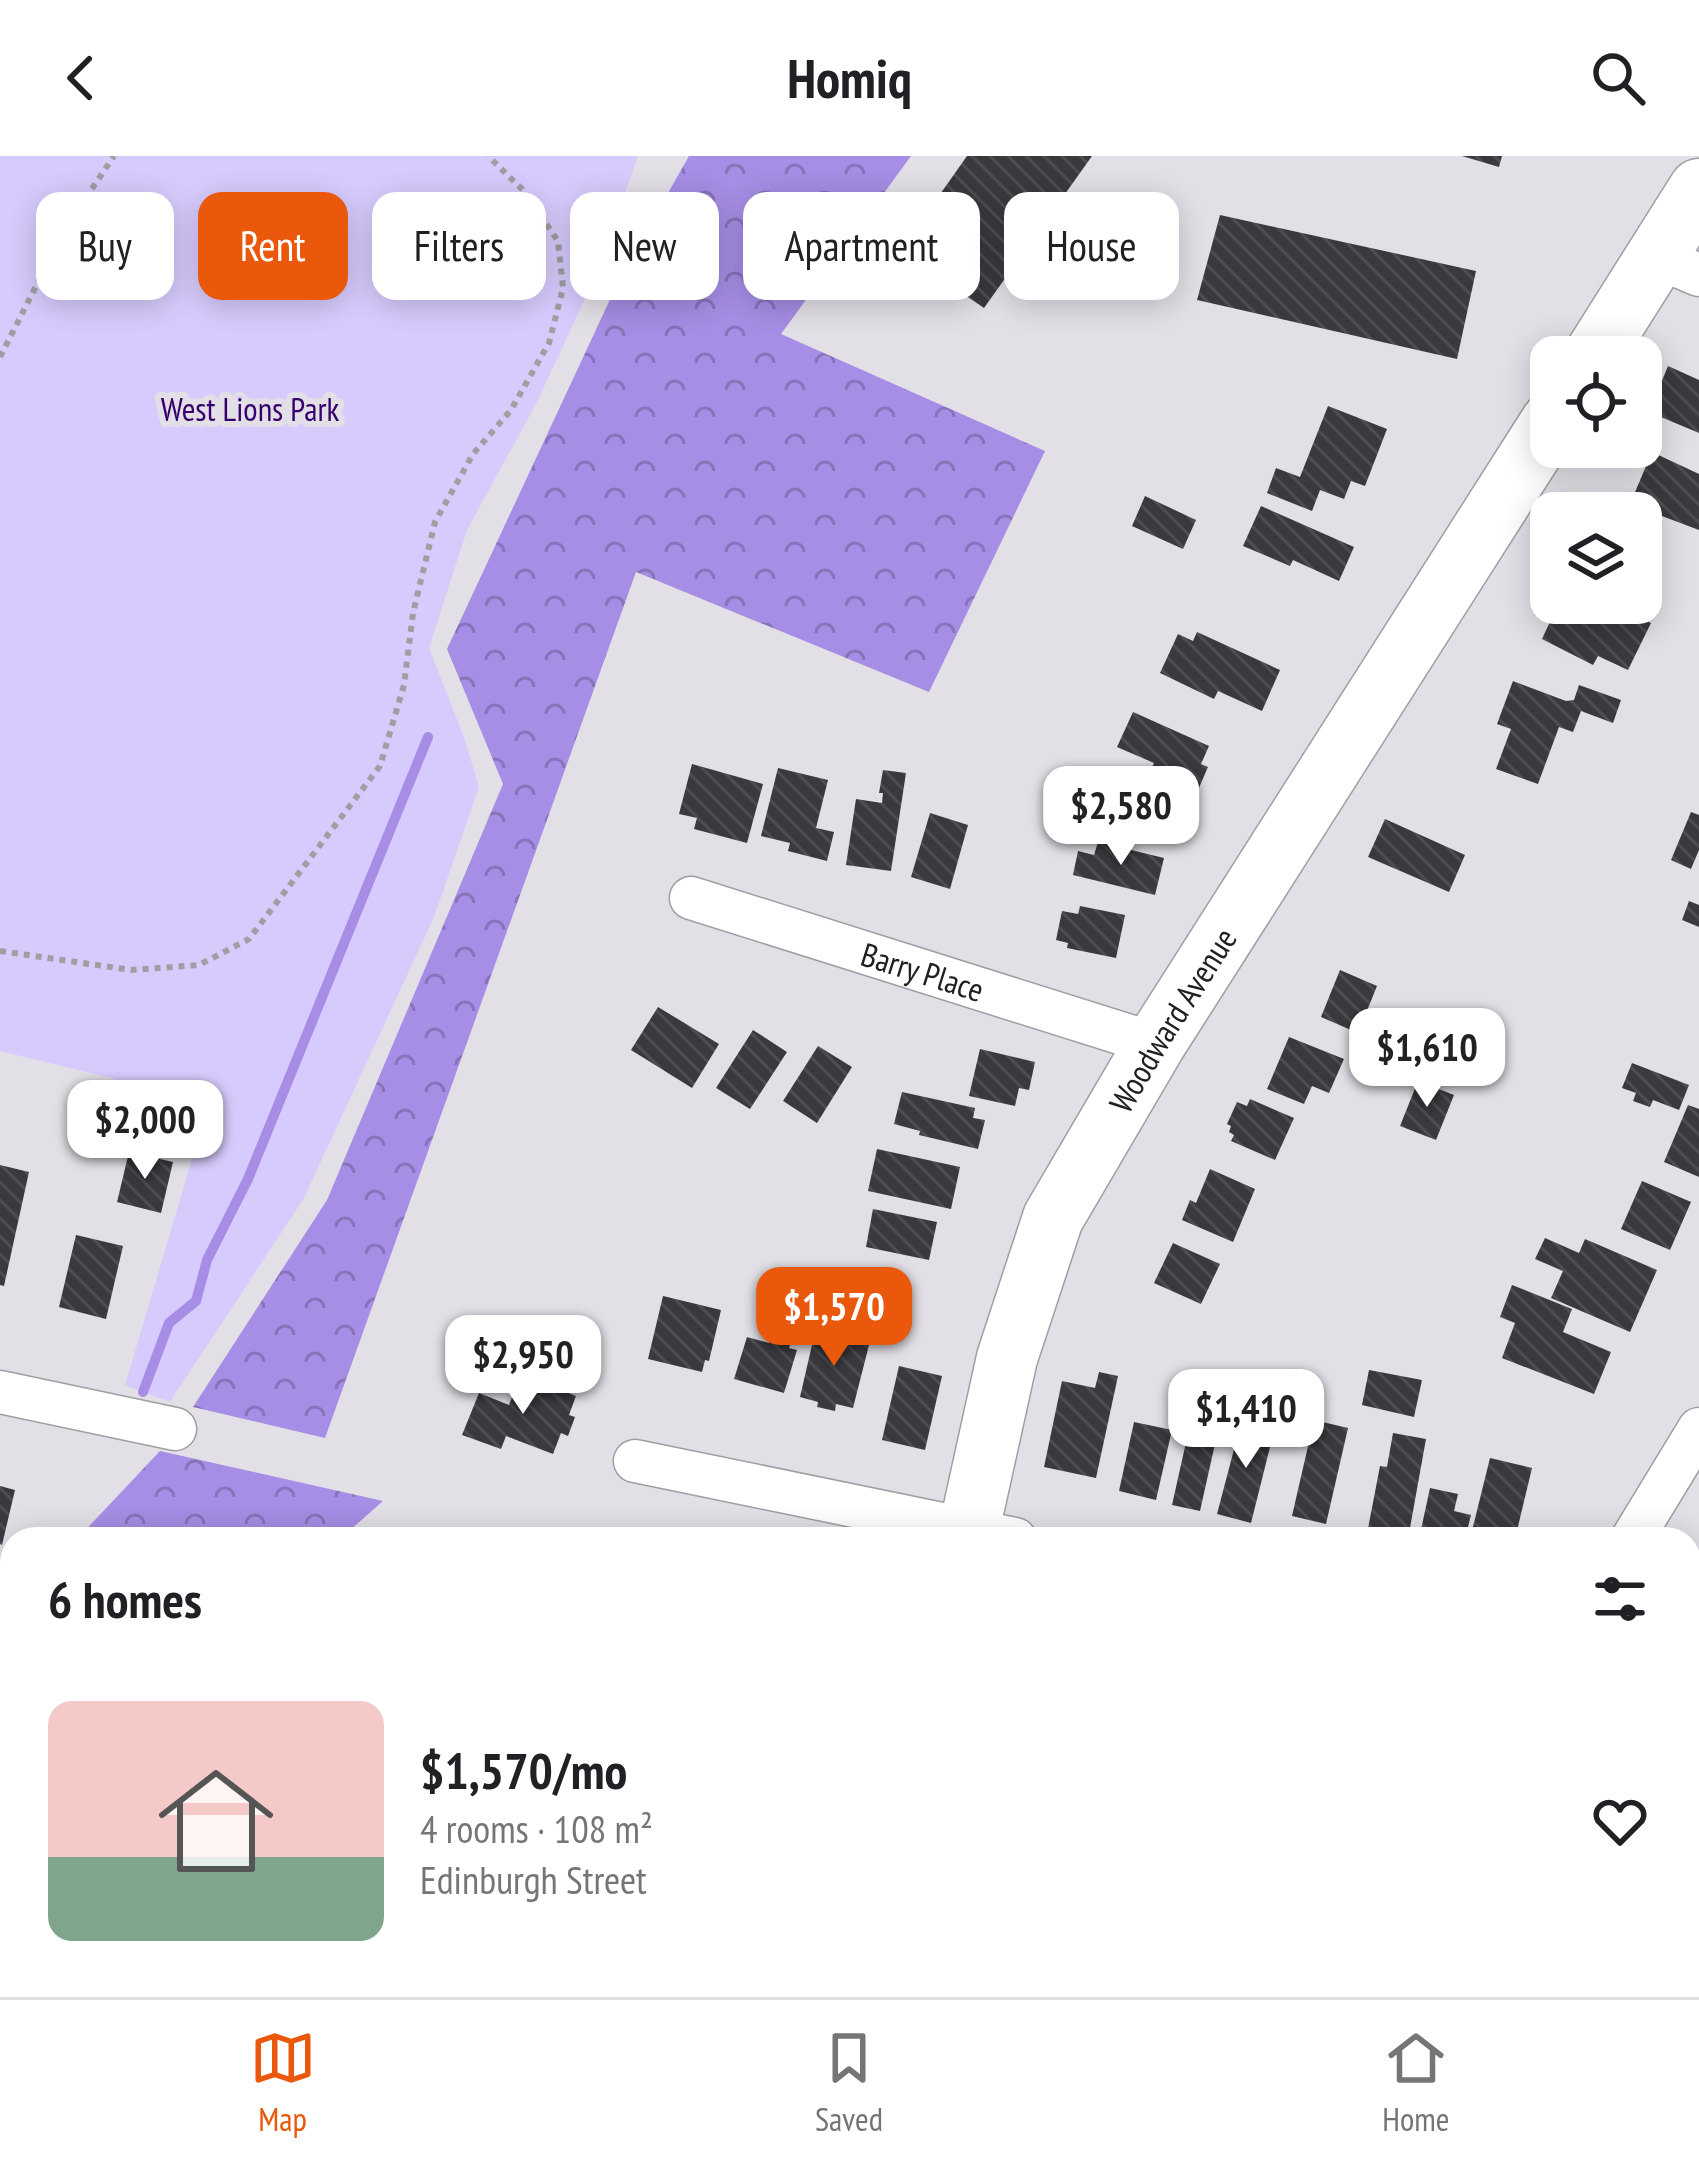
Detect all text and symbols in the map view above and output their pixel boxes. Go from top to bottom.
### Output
text: Homiq [787,43,912,113]
icon: back [48,45,114,111]
icon: search [1585,45,1651,111]
chip: Buy [36,192,174,300]
chip: Rent [198,192,348,300]
chip: Filters [372,192,546,300]
chip: New [570,192,719,300]
chip: Apartment [743,192,980,300]
chip: House [1004,192,1179,300]
map controls [1530,336,1662,624]
button: locate [1530,336,1662,468]
park label: West Lions Park [161,387,340,430]
button: layers [1530,492,1662,624]
pin: $2,580 [1023,766,1219,868]
text: $2,580 [1070,779,1172,830]
street label: Woodward Avenue [1098,919,1245,1120]
street label: Barry Place [856,932,989,1010]
pin: $1,610 [1329,1008,1525,1110]
text: $1,610 [1376,1021,1478,1072]
pin: $2,000 [47,1080,243,1182]
text: $2,000 [94,1093,196,1144]
pin: $1,570 [736,1267,932,1369]
text: $1,570 [783,1280,885,1331]
pin: $2,950 [425,1315,621,1417]
text: $2,950 [472,1328,574,1379]
pin: $1,410 [1148,1369,1344,1471]
text: $1,410 [1195,1382,1297,1433]
text: 6 homes [48,1566,202,1632]
icon: filters [1587,1566,1653,1632]
text: $1,570/mo [420,1737,627,1803]
icon: home [144,1749,288,1893]
icon: heart [1587,1788,1653,1854]
text: 4 rooms · 108 m² [420,1803,653,1854]
text: Edinburgh Street [420,1854,647,1905]
tab: Map [250,2025,316,2140]
tab: Saved [815,2025,883,2140]
tab: Home [1382,2025,1449,2140]

